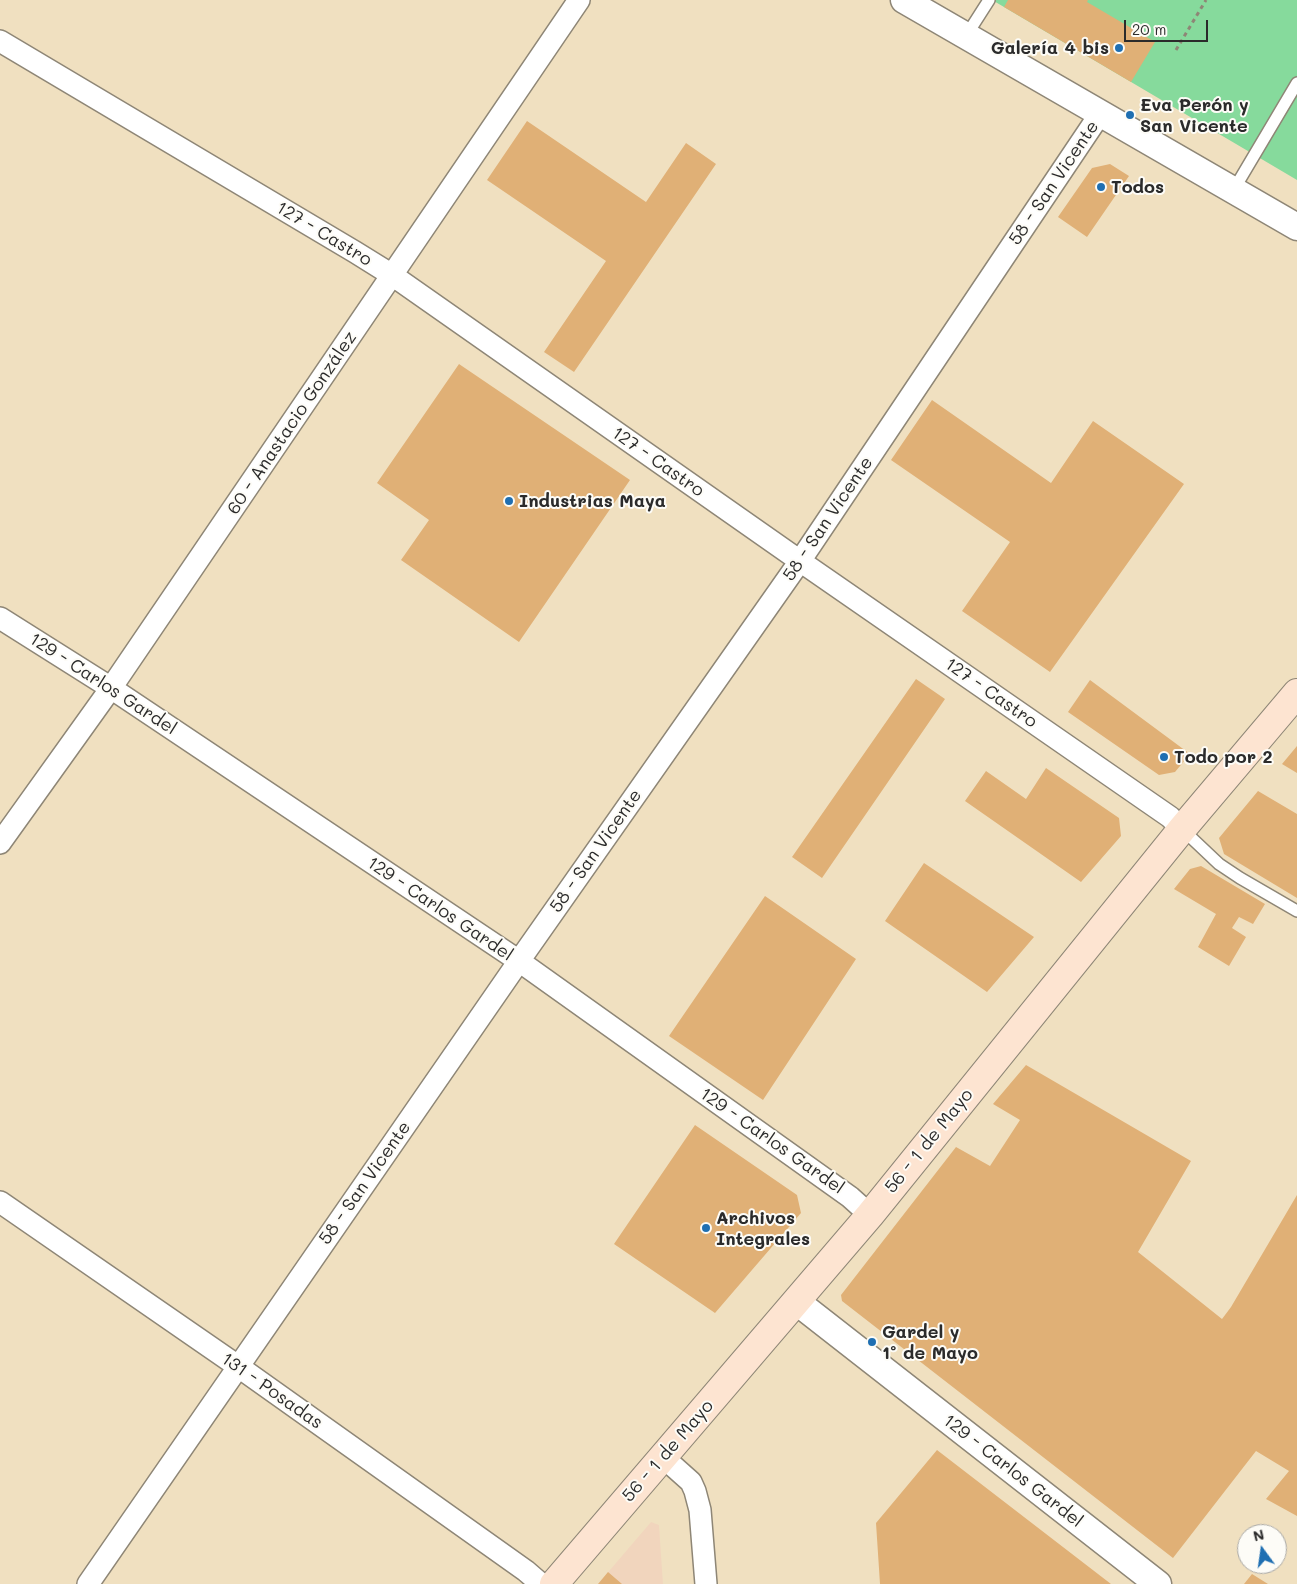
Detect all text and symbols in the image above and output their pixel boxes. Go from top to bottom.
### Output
scale bar [1127,10,1211,42]
text: 20 m [1132,19,1166,39]
place label: Galería 4 bis [991,37,1109,59]
marker: Galería 4 bis [1113,42,1125,54]
place label: Eva Perón y San Vicente [1140,94,1249,136]
marker: Eva Perón y San Vicente [1124,109,1136,121]
street label: 58 - San Vicente [1004,117,1104,249]
place label: Todos [1111,176,1164,198]
marker: Todos [1095,181,1107,193]
street label: 127 - Castro [272,197,376,271]
street label: 60 - Anastacio González [223,327,361,519]
street label: 127 - Castro [608,422,708,502]
street label: 58 - San Vicente [778,453,878,585]
place label: Industrias Maya [519,490,666,512]
marker: Industrias Maya [503,495,515,507]
street label: 129 - Carlos Gardel [25,628,181,740]
street label: 127 - Castro [941,653,1041,733]
place label: Todo por 2 [1174,746,1273,768]
marker: Todo por 2 [1158,751,1170,763]
street label: 58 - San Vicente [545,785,647,917]
street label: 129 - Carlos Gardel [363,852,517,966]
street label: 129 - Carlos Gardel [696,1083,848,1199]
street label: 56 - 1 de Mayo [880,1084,978,1198]
street label: 58 - San Vicente [314,1117,416,1249]
place label: Archivos Integrales [716,1207,810,1250]
marker: Archivos Integrales [700,1222,712,1234]
place label: Gardel y 1º de Mayo [882,1321,978,1364]
marker: Gardel y 1º de Mayo [866,1336,878,1348]
street label: 131 - Posadas [217,1348,327,1434]
street label: 56 - 1 de Mayo [618,1396,718,1506]
street label: 129 - Carlos Gardel [939,1410,1087,1532]
north arrow [1237,1524,1287,1574]
text: N [1251,1524,1266,1545]

